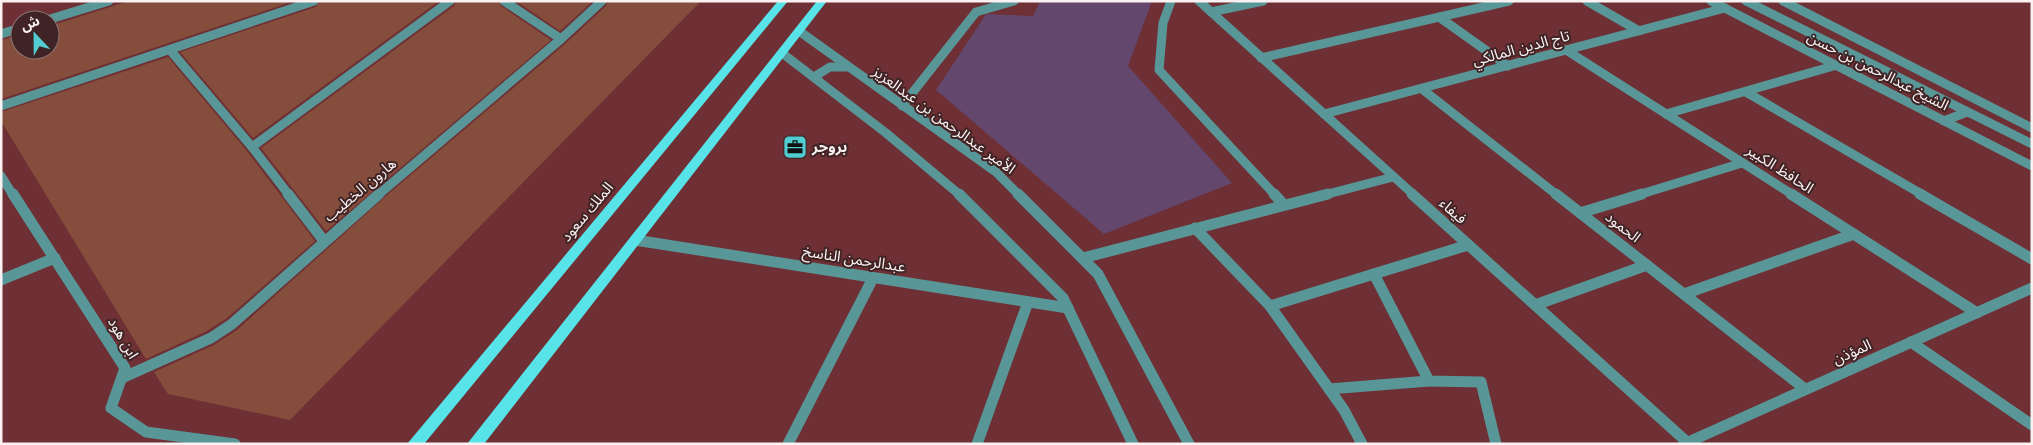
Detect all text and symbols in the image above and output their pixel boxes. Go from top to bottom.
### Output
north arrow [10,10,60,60]
text: ش [19,13,42,34]
street label: تاج الدين المالكي [1471,27,1572,73]
street label: الشيخ عبدالرحمن بن حسن [1803,28,1951,117]
street label: الأمير عبدالرحمن بن عبدالعزيز [868,62,1018,178]
office icon: بروجر [782,134,808,160]
place label: بروجر [811,139,847,156]
street label: الحافظ الكبير [1742,141,1816,197]
street label: هارون الخطيب [321,155,400,225]
street label: الملك سعود [558,179,617,245]
street label: فيفاء [1436,195,1470,227]
street label: الحمود [1602,208,1644,246]
street label: عبدالرحمن الناسخ [801,243,907,279]
street label: ابن هود [104,314,141,362]
street label: المؤذن [1830,336,1874,368]

